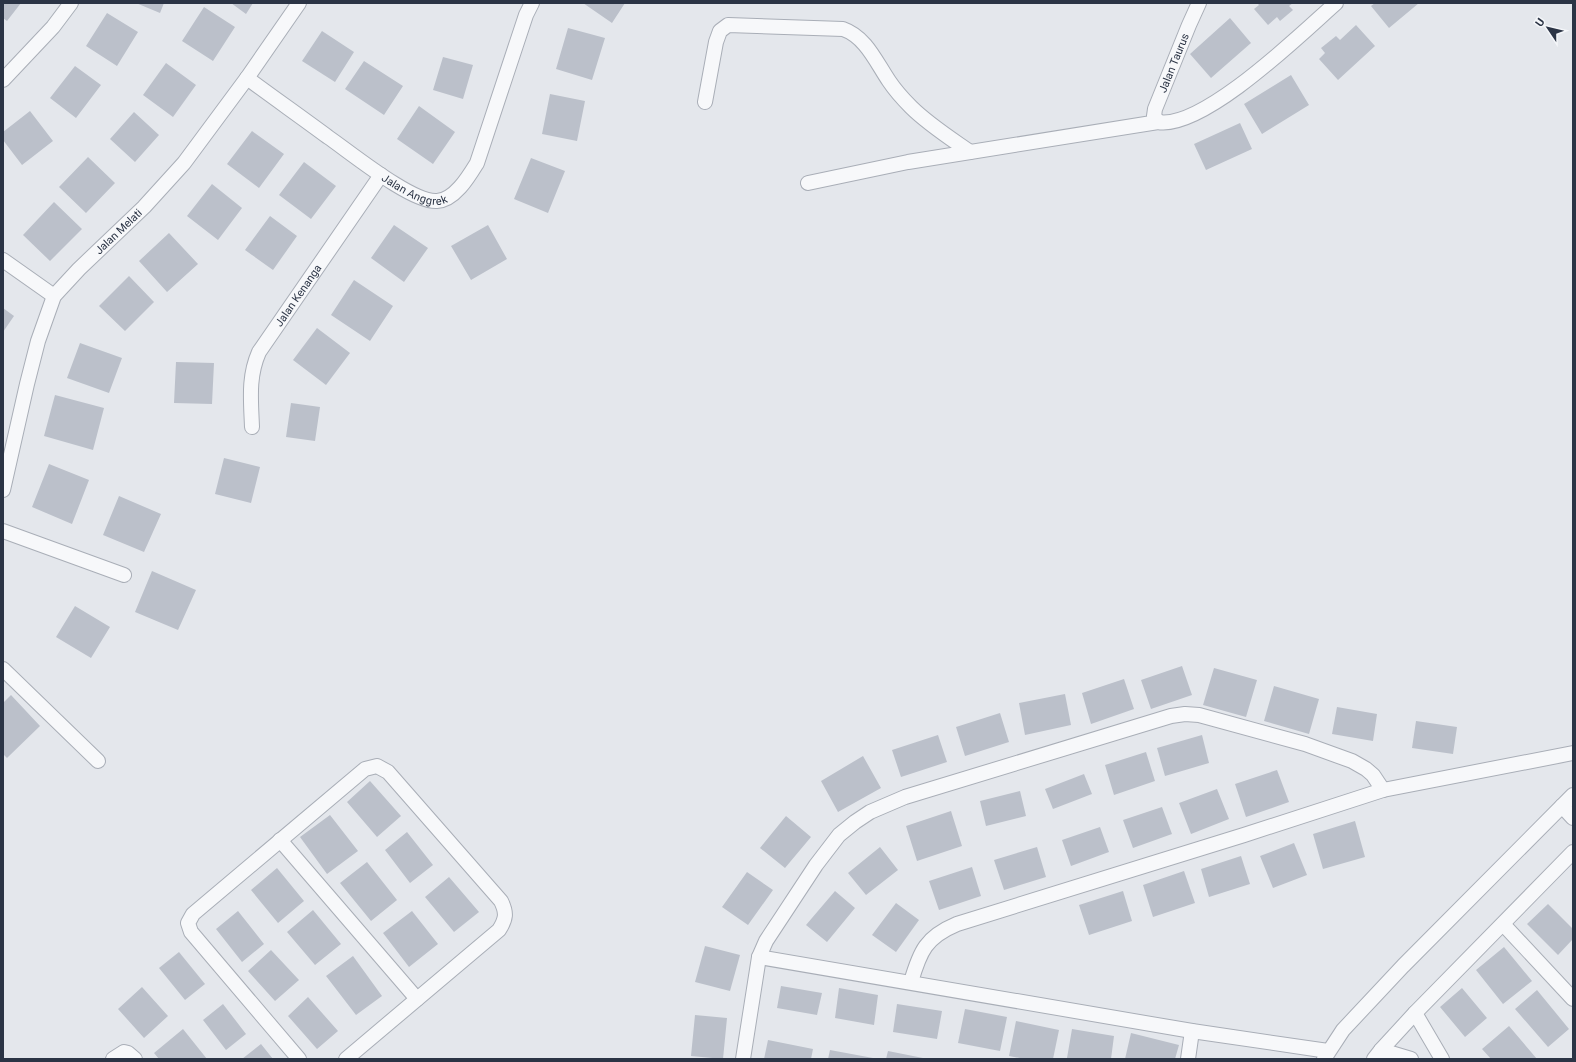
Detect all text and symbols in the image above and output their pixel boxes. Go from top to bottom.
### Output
north arrow [1528,8,1568,48]
text: U [1533,16,1548,29]
street label: Jalan Taurus [1156,31,1192,95]
street label: Jalan Anggrek [379,171,450,208]
street label: Jalan Melati [93,206,145,257]
street label: Jalan Kenanga [273,262,324,329]

